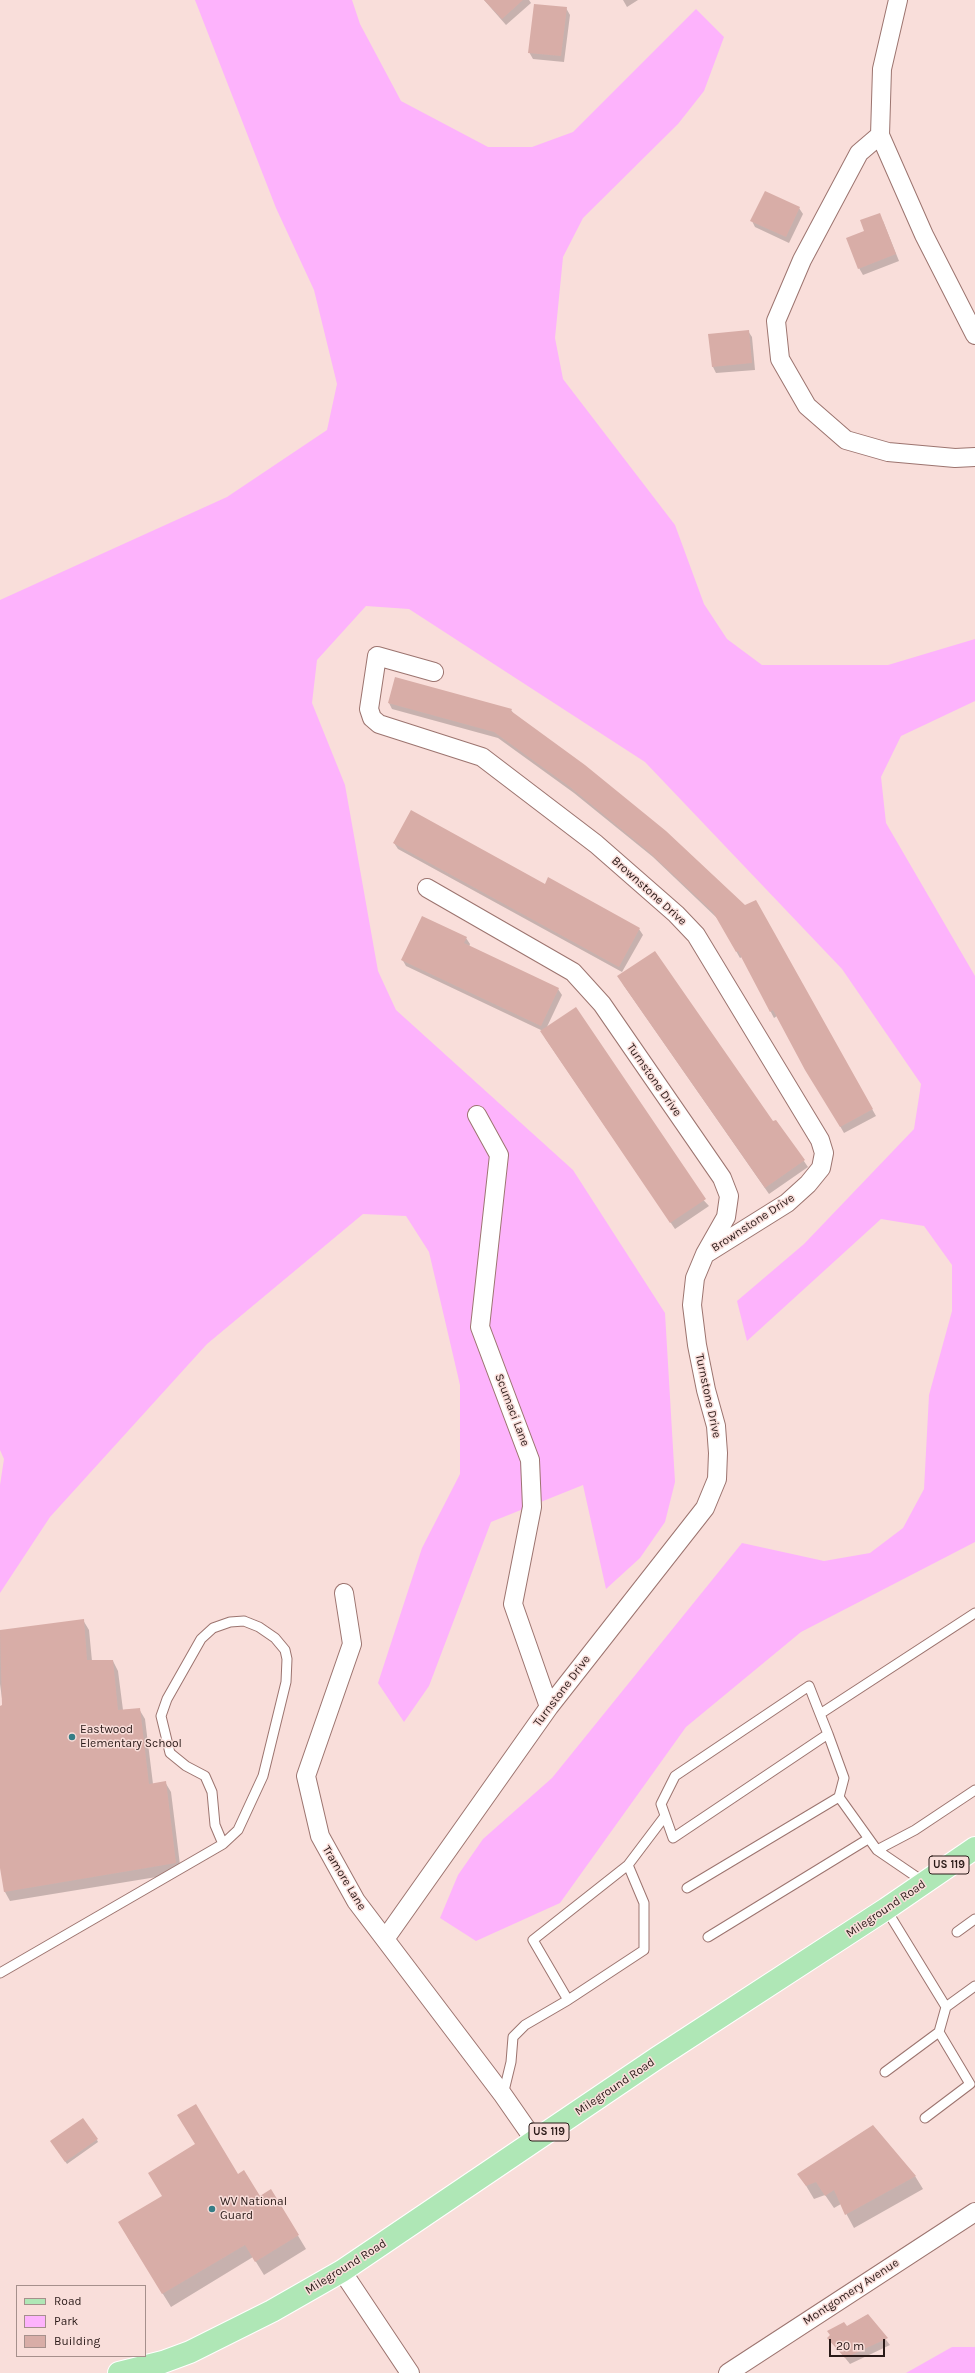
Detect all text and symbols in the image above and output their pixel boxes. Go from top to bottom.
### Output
street label: Brownstone Drive [609,854,689,928]
street label: Turnstone Drive [624,1041,684,1119]
street label: Brownstone Drive [709,1191,797,1255]
street label: Turnstone Drive [692,1353,724,1439]
street label: Scumaci Lane [492,1372,532,1448]
street label: Turnstone Drive [530,1652,594,1730]
place label: Eastwood Elementary School [80,1723,182,1751]
marker: Eastwood Elementary School [67,1732,77,1742]
street label: Tramore Lane [319,1843,369,1913]
road number: US 119 [929,1856,969,1874]
street label: Mileground Road [843,1877,929,1941]
street label: Mileground Road [572,2055,658,2119]
road number: US 119 [529,2123,569,2141]
place label: WV National Guard [220,2195,287,2223]
marker: WV National Guard [207,2204,217,2214]
street label: Mileground Road [303,2236,389,2298]
street label: Montgomery Avenue [800,2256,902,2328]
legend [16,2285,146,2357]
text: Road [54,2294,82,2308]
text: Park [54,2314,78,2328]
scale bar [831,2331,887,2357]
text: Building [54,2334,100,2348]
text: 20 m [836,2339,864,2353]

